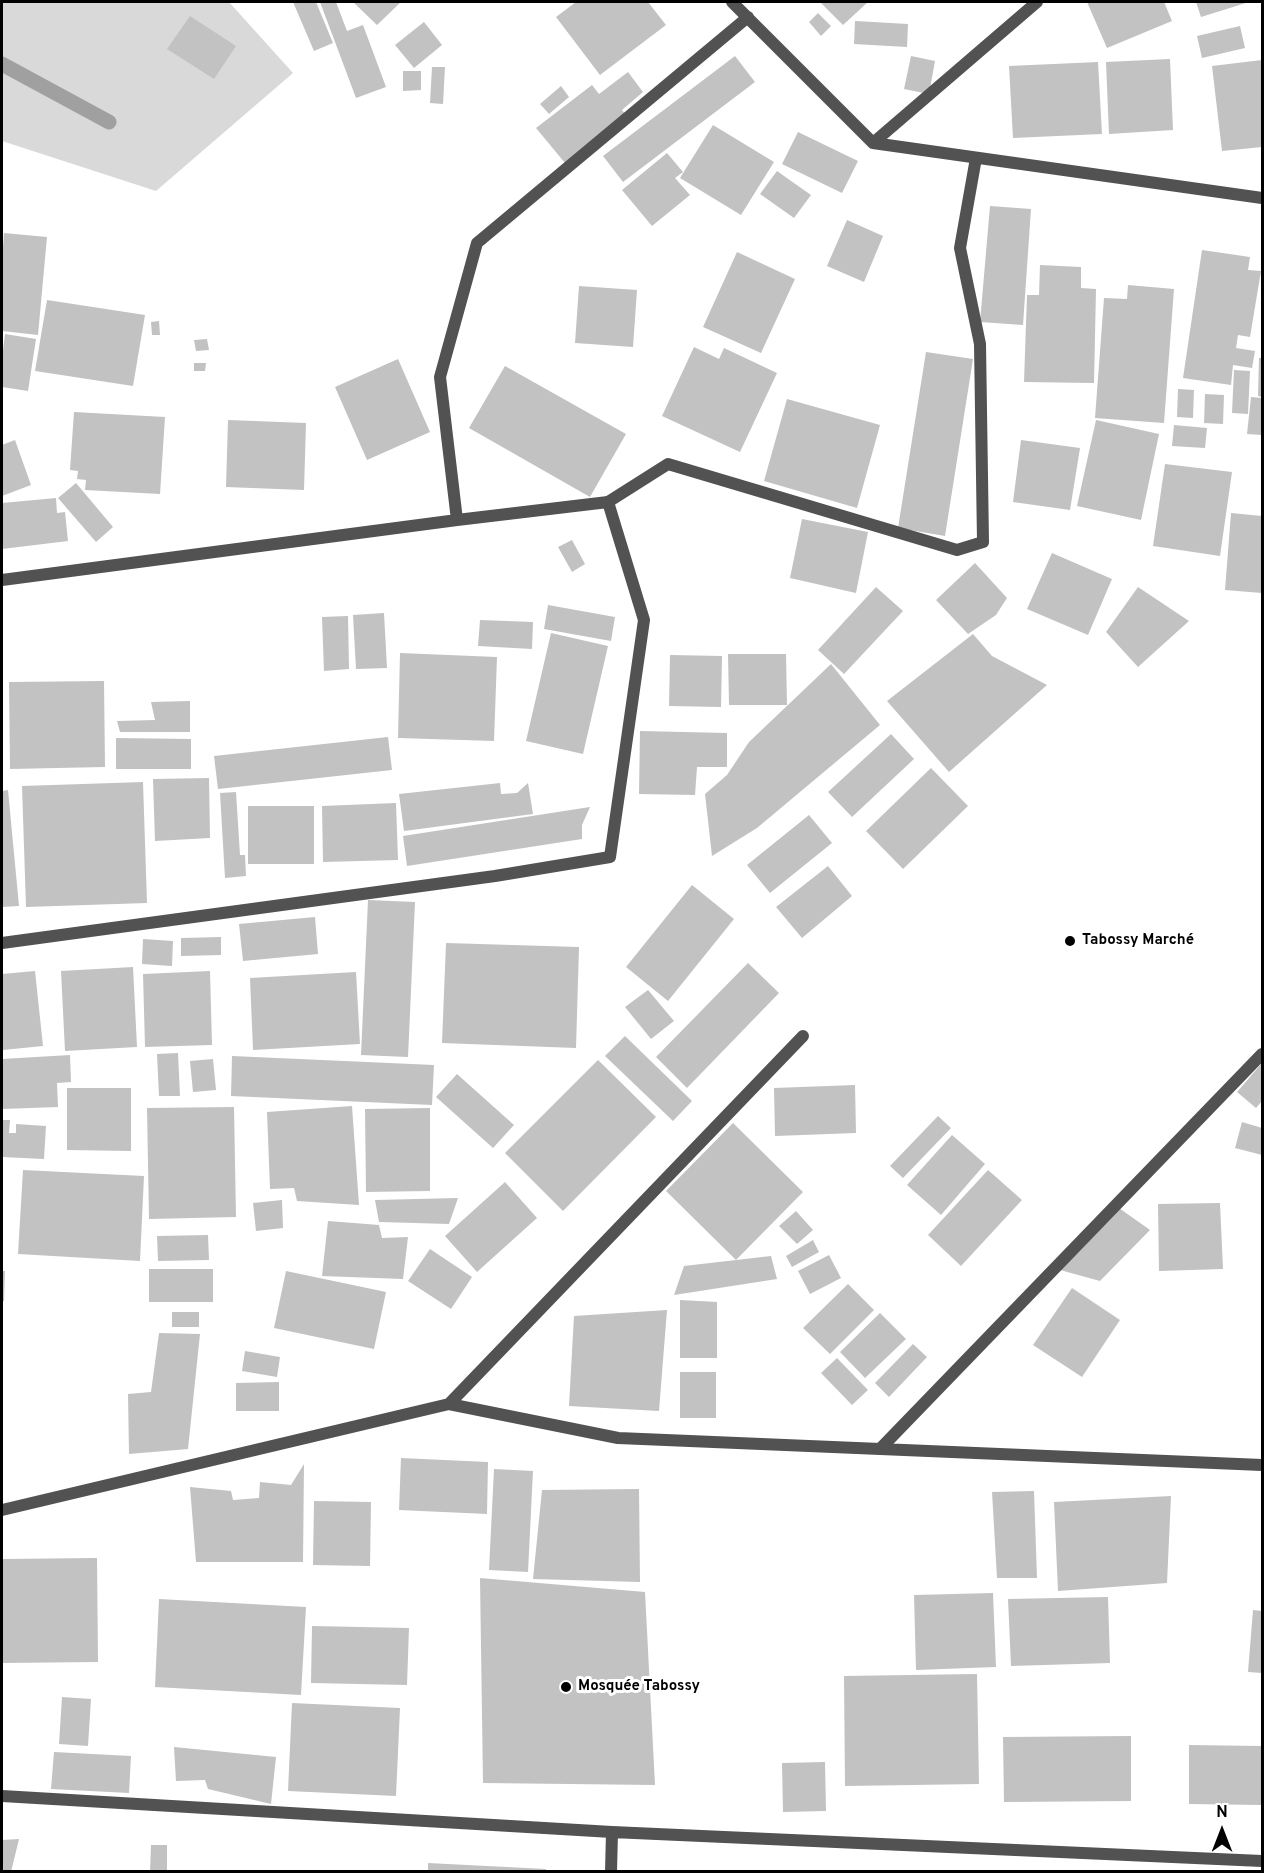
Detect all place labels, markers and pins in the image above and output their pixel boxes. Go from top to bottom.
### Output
place label: Tabossy Marché [1082,932,1194,950]
marker: Tabossy Marché [1063,934,1077,948]
place label: Mosquée Tabossy [578,1678,700,1696]
marker: Mosquée Tabossy [559,1680,573,1694]

